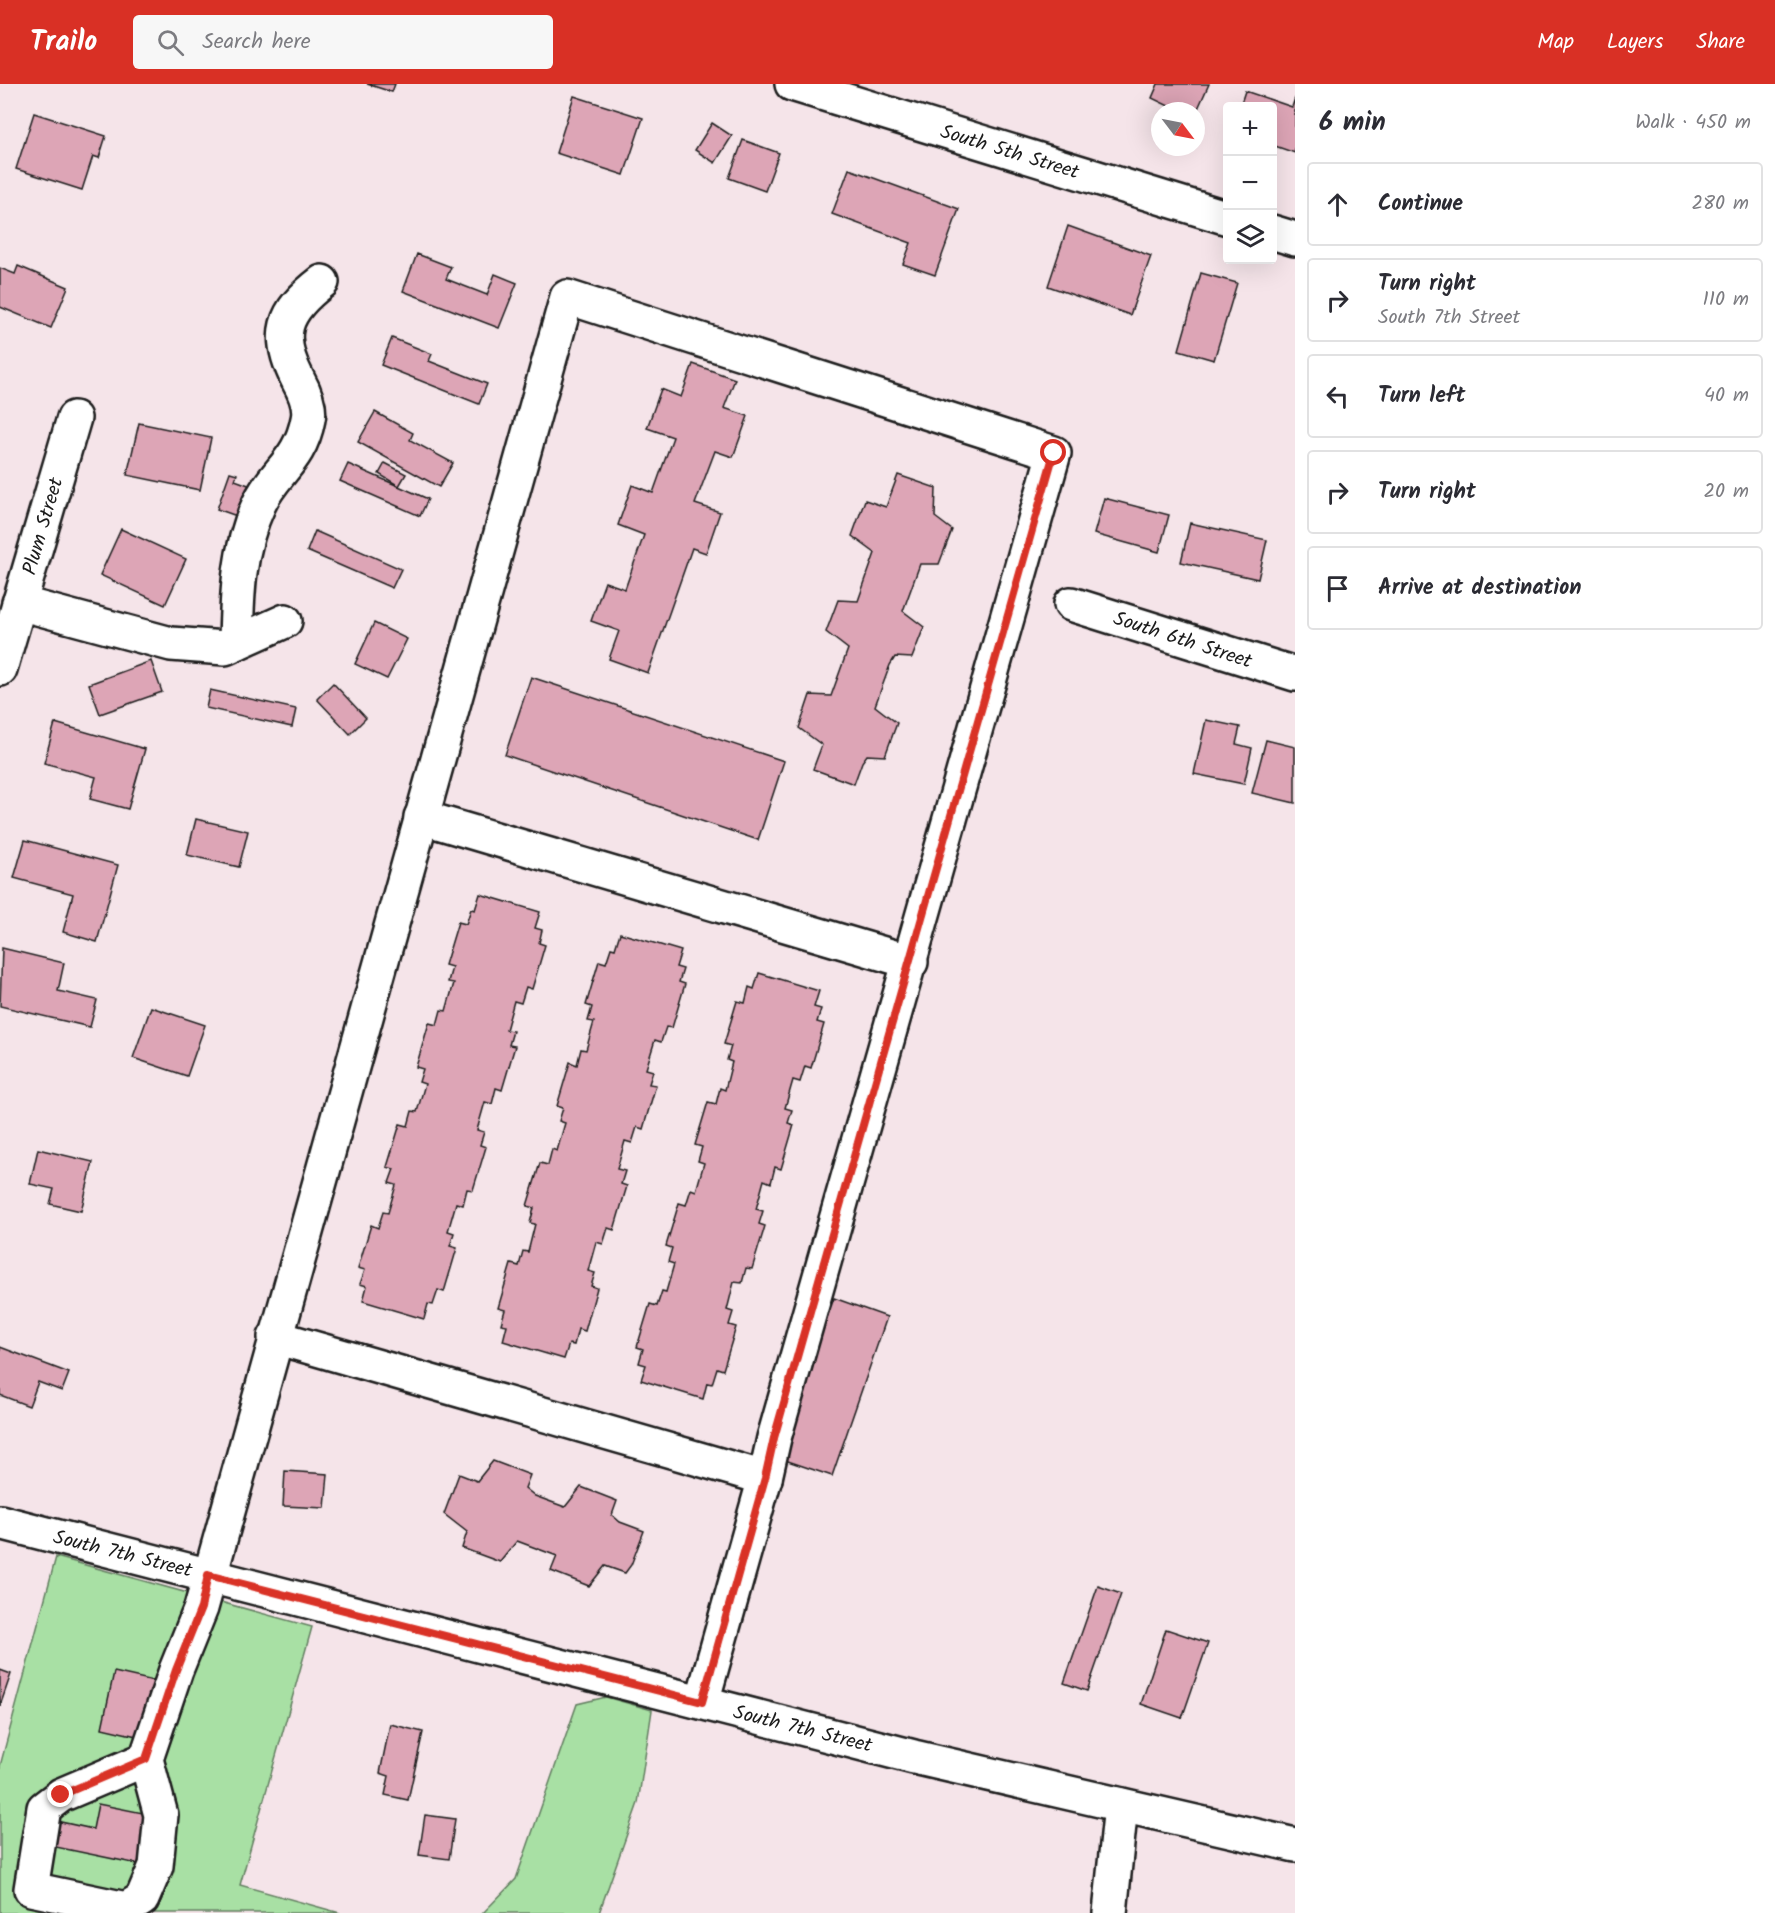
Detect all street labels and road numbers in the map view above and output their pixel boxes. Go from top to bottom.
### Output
street label: South 5th Street [936,117,1083,189]
street label: Plum Street [15,474,73,579]
street label: South 6th Street [1109,603,1256,678]
street label: South 7th Street [50,1522,196,1588]
street label: South 7th Street [730,1697,876,1763]

